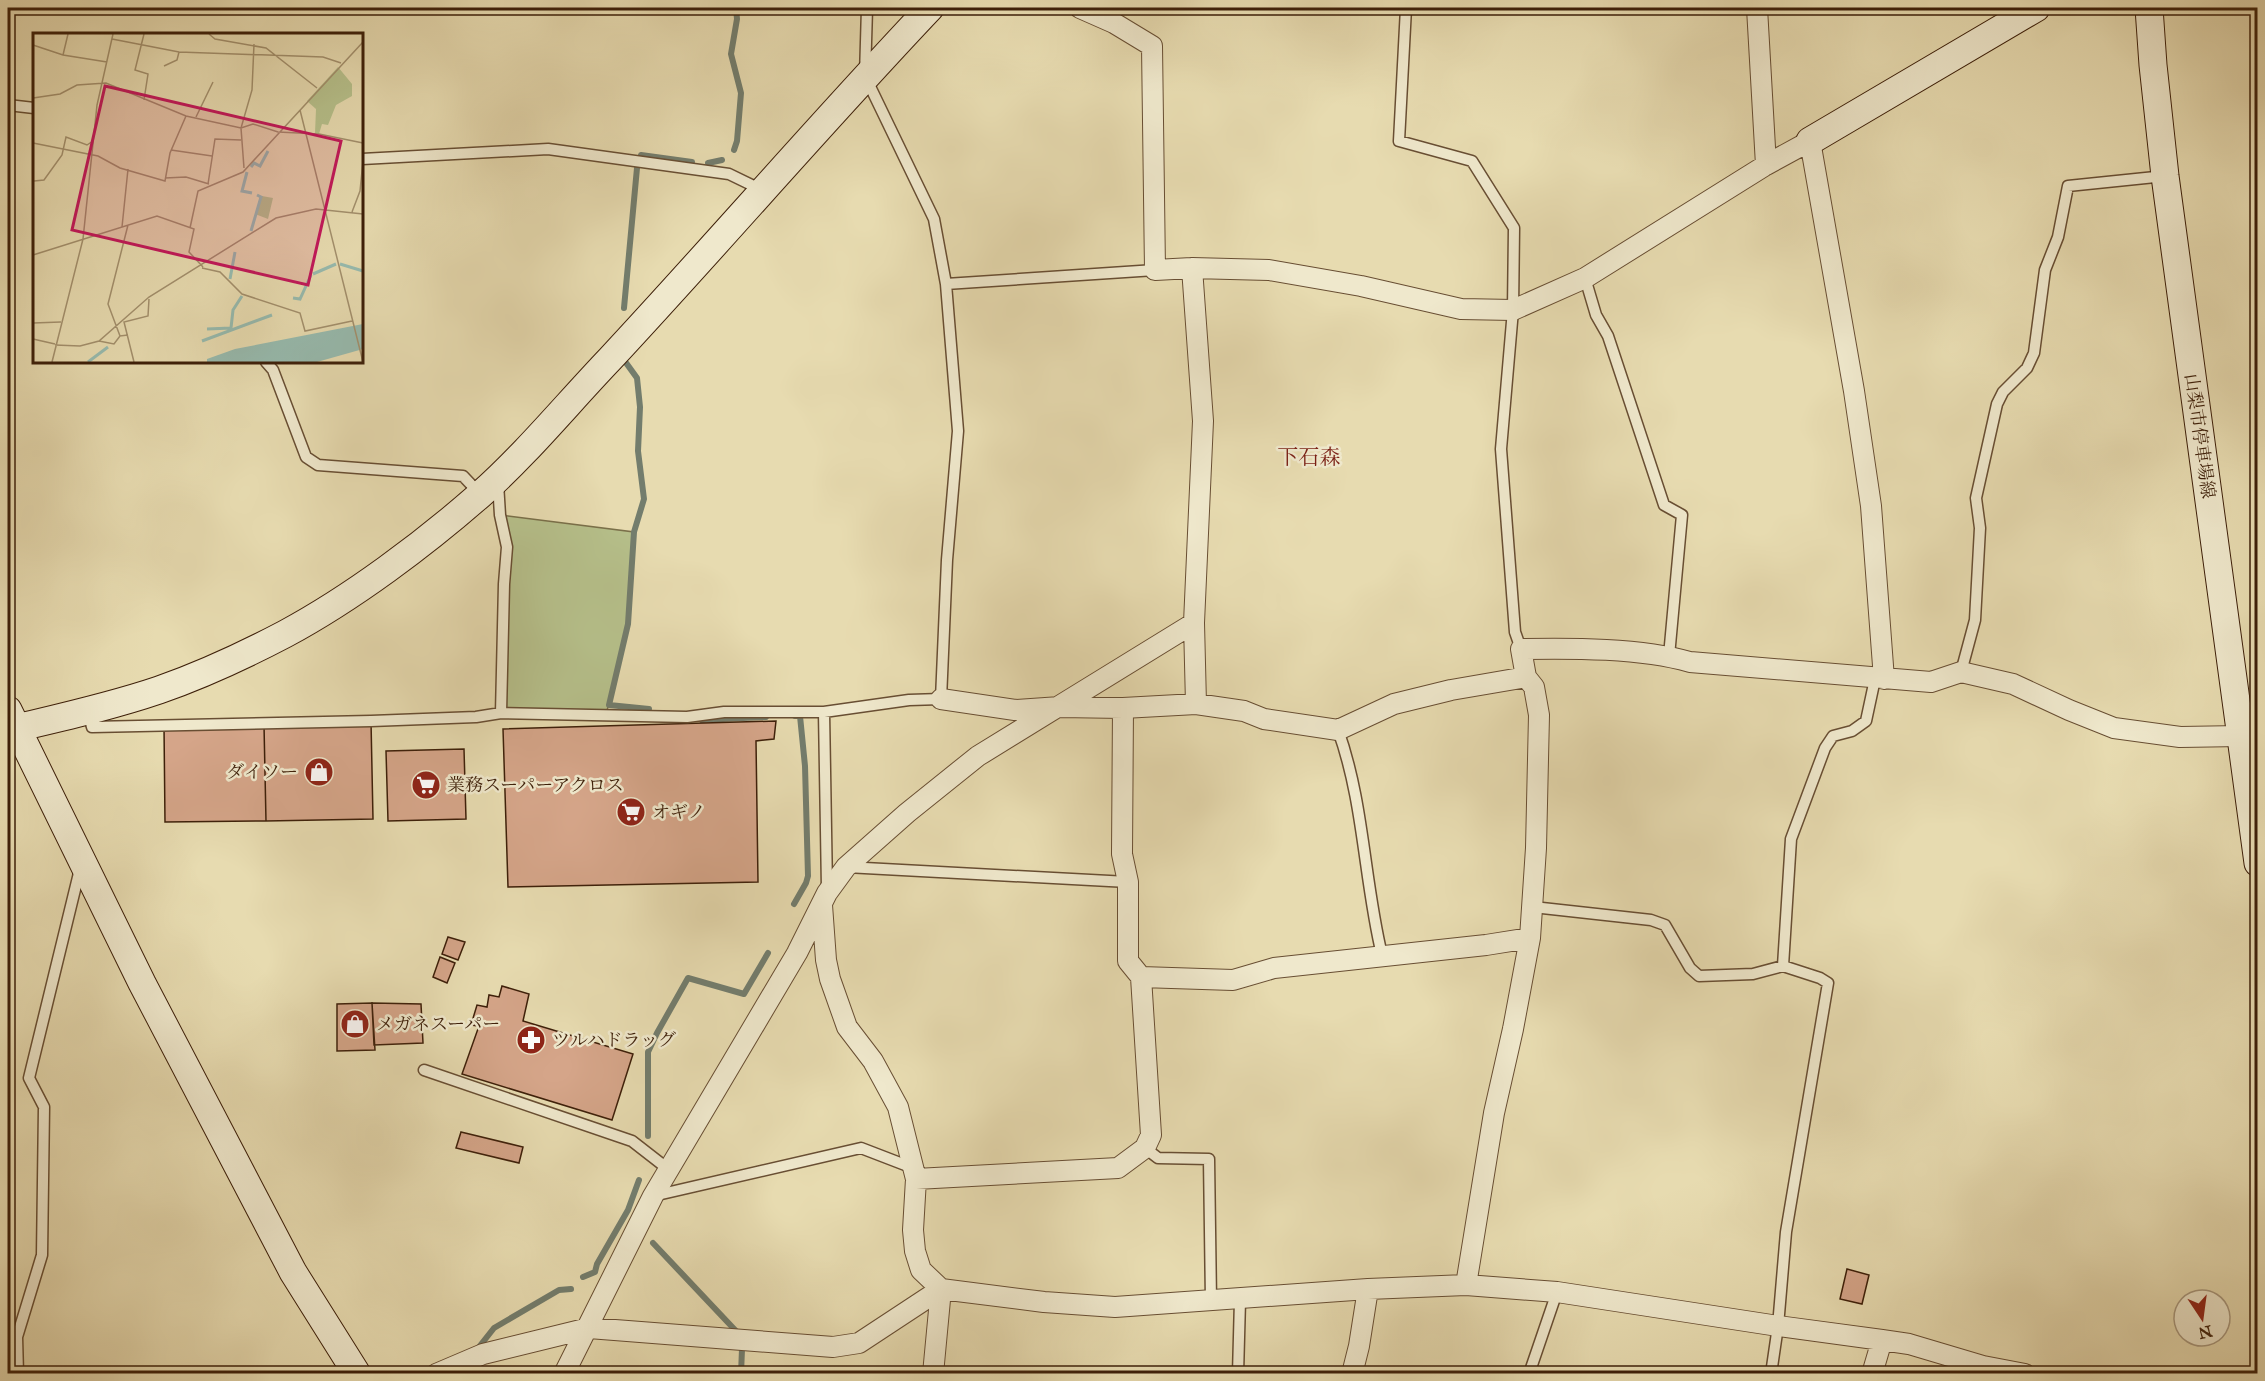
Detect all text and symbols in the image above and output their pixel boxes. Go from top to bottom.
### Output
inset map [33,33,363,363]
street label: 山梨市停車場線 [2180,372,2220,500]
district label: 下石森 [1278,444,1341,470]
shop icon: ダイソー [303,756,335,788]
place label: ダイソー [226,761,298,783]
supermarket icon: 業務スーパーアクロス [410,769,442,801]
place label: 業務スーパーアクロス [447,774,624,796]
supermarket icon: オギノ [615,796,647,828]
place label: オギノ [652,801,706,823]
shop icon: メガネスーパー [339,1008,371,1040]
place label: メガネスーパー [376,1013,500,1035]
pharmacy icon: ツルハドラッグ [515,1024,547,1056]
place label: ツルハドラッグ [552,1029,676,1051]
north arrow [2172,1288,2232,1348]
text: N [2196,1321,2214,1343]

